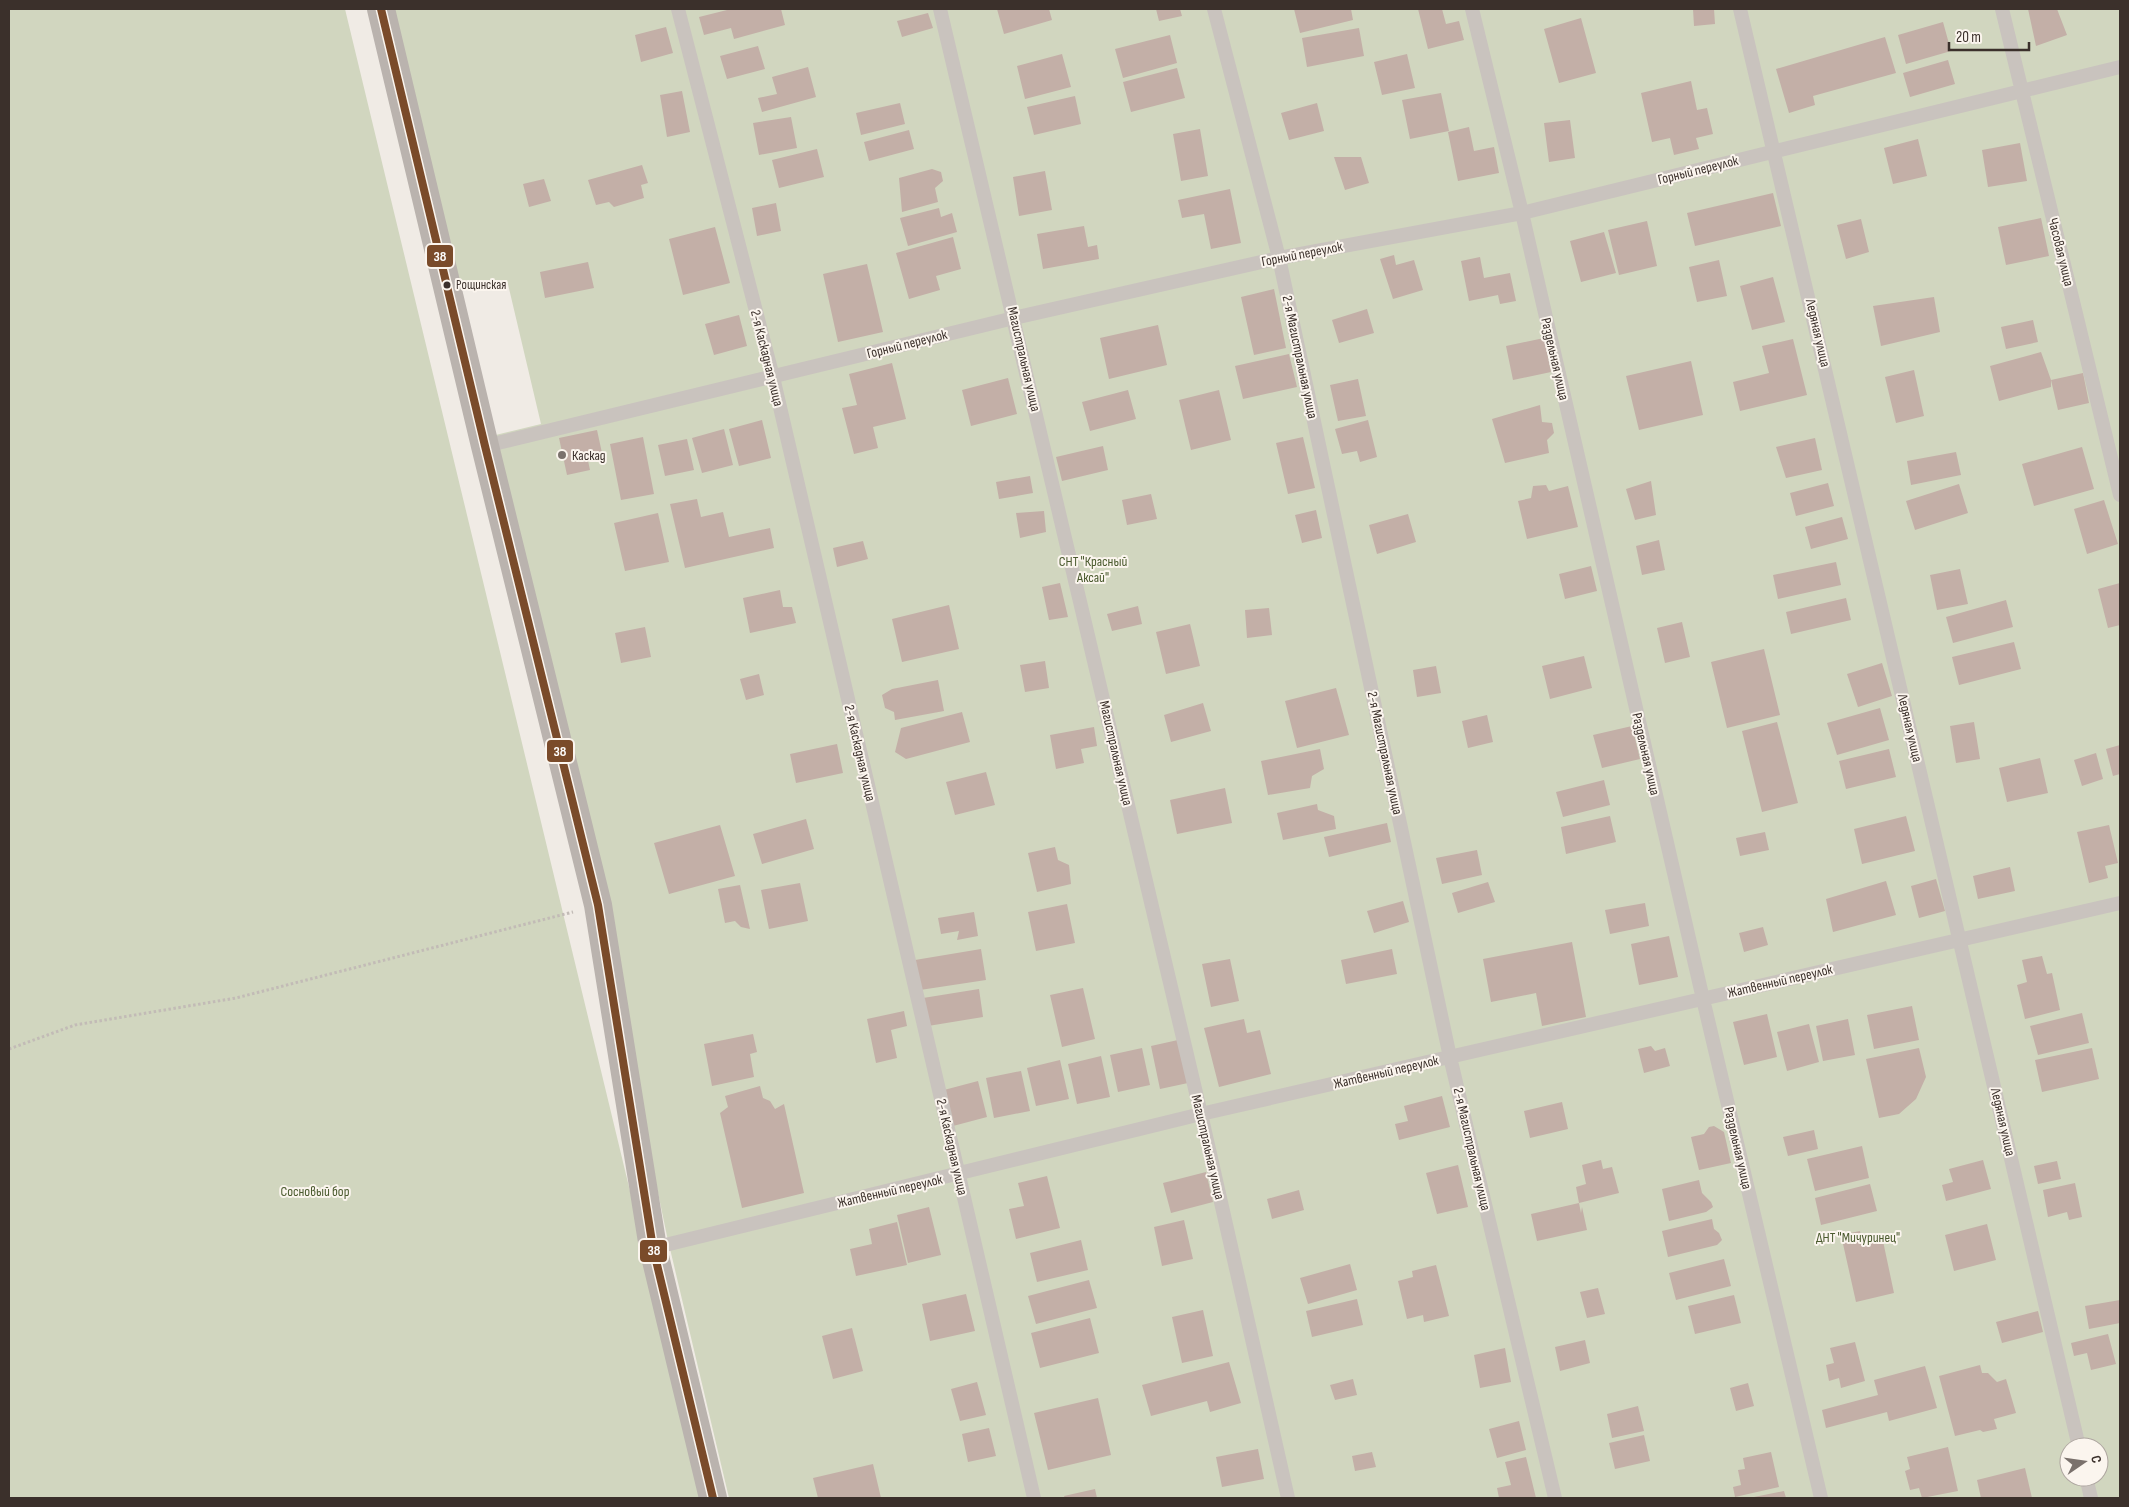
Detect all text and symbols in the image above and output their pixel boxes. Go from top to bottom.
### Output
scale bar [1949,20,2029,52]
text: 20 m [1956,28,1981,47]
street label: Горный переулок [1656,152,1741,188]
street label: Часовая улица [2044,216,2078,288]
street label: Горный переулок [1260,238,1345,270]
line badge: 38 [426,244,454,268]
text: 38 [434,248,447,265]
place label: Рощинская [456,277,506,293]
marker: Рощинская [442,280,452,290]
street label: 2-я Магистральная улица [1279,294,1321,420]
street label: Ледяная улица [1802,296,1834,369]
street label: Магистральная улица [1004,305,1044,413]
street label: 2-я Каскадная улица [747,308,787,408]
street label: Раздельная улица [1537,316,1573,402]
street label: Горный переулок [865,326,950,362]
place label: Каскад [572,447,606,464]
marker: Каскад [556,449,568,461]
park label: СНТ "Красный Аксай" [1059,553,1127,586]
street label: 2-я Магистральная улица [1364,690,1406,816]
street label: Ледяная улица [1894,691,1926,764]
street label: Магистральная улица [1096,699,1136,807]
street label: 2-я Каскадная улица [841,703,879,803]
street label: Раздельная улица [1628,711,1664,797]
line badge: 38 [546,739,574,763]
text: 38 [554,743,567,760]
street label: Жатвенный переулок [1726,961,1835,1001]
street label: Жатвенный переулок [1332,1052,1441,1092]
street label: Ледяная улица [1987,1085,2019,1158]
street label: 2-я Магистральная улица [1450,1086,1494,1212]
street label: Магистральная улица [1188,1093,1228,1201]
street label: 2-я Каскадная улица [933,1097,971,1197]
street label: Раздельная улица [1720,1105,1756,1191]
street label: Жатвенный переулок [836,1171,945,1211]
park label: Сосновый бор [281,1183,350,1200]
park label: ДНТ "Мичуринец" [1816,1229,1900,1246]
line badge: 38 [639,1239,668,1263]
text: 38 [648,1242,661,1259]
north arrow [2059,1437,2109,1487]
text: С [2087,1454,2105,1465]

